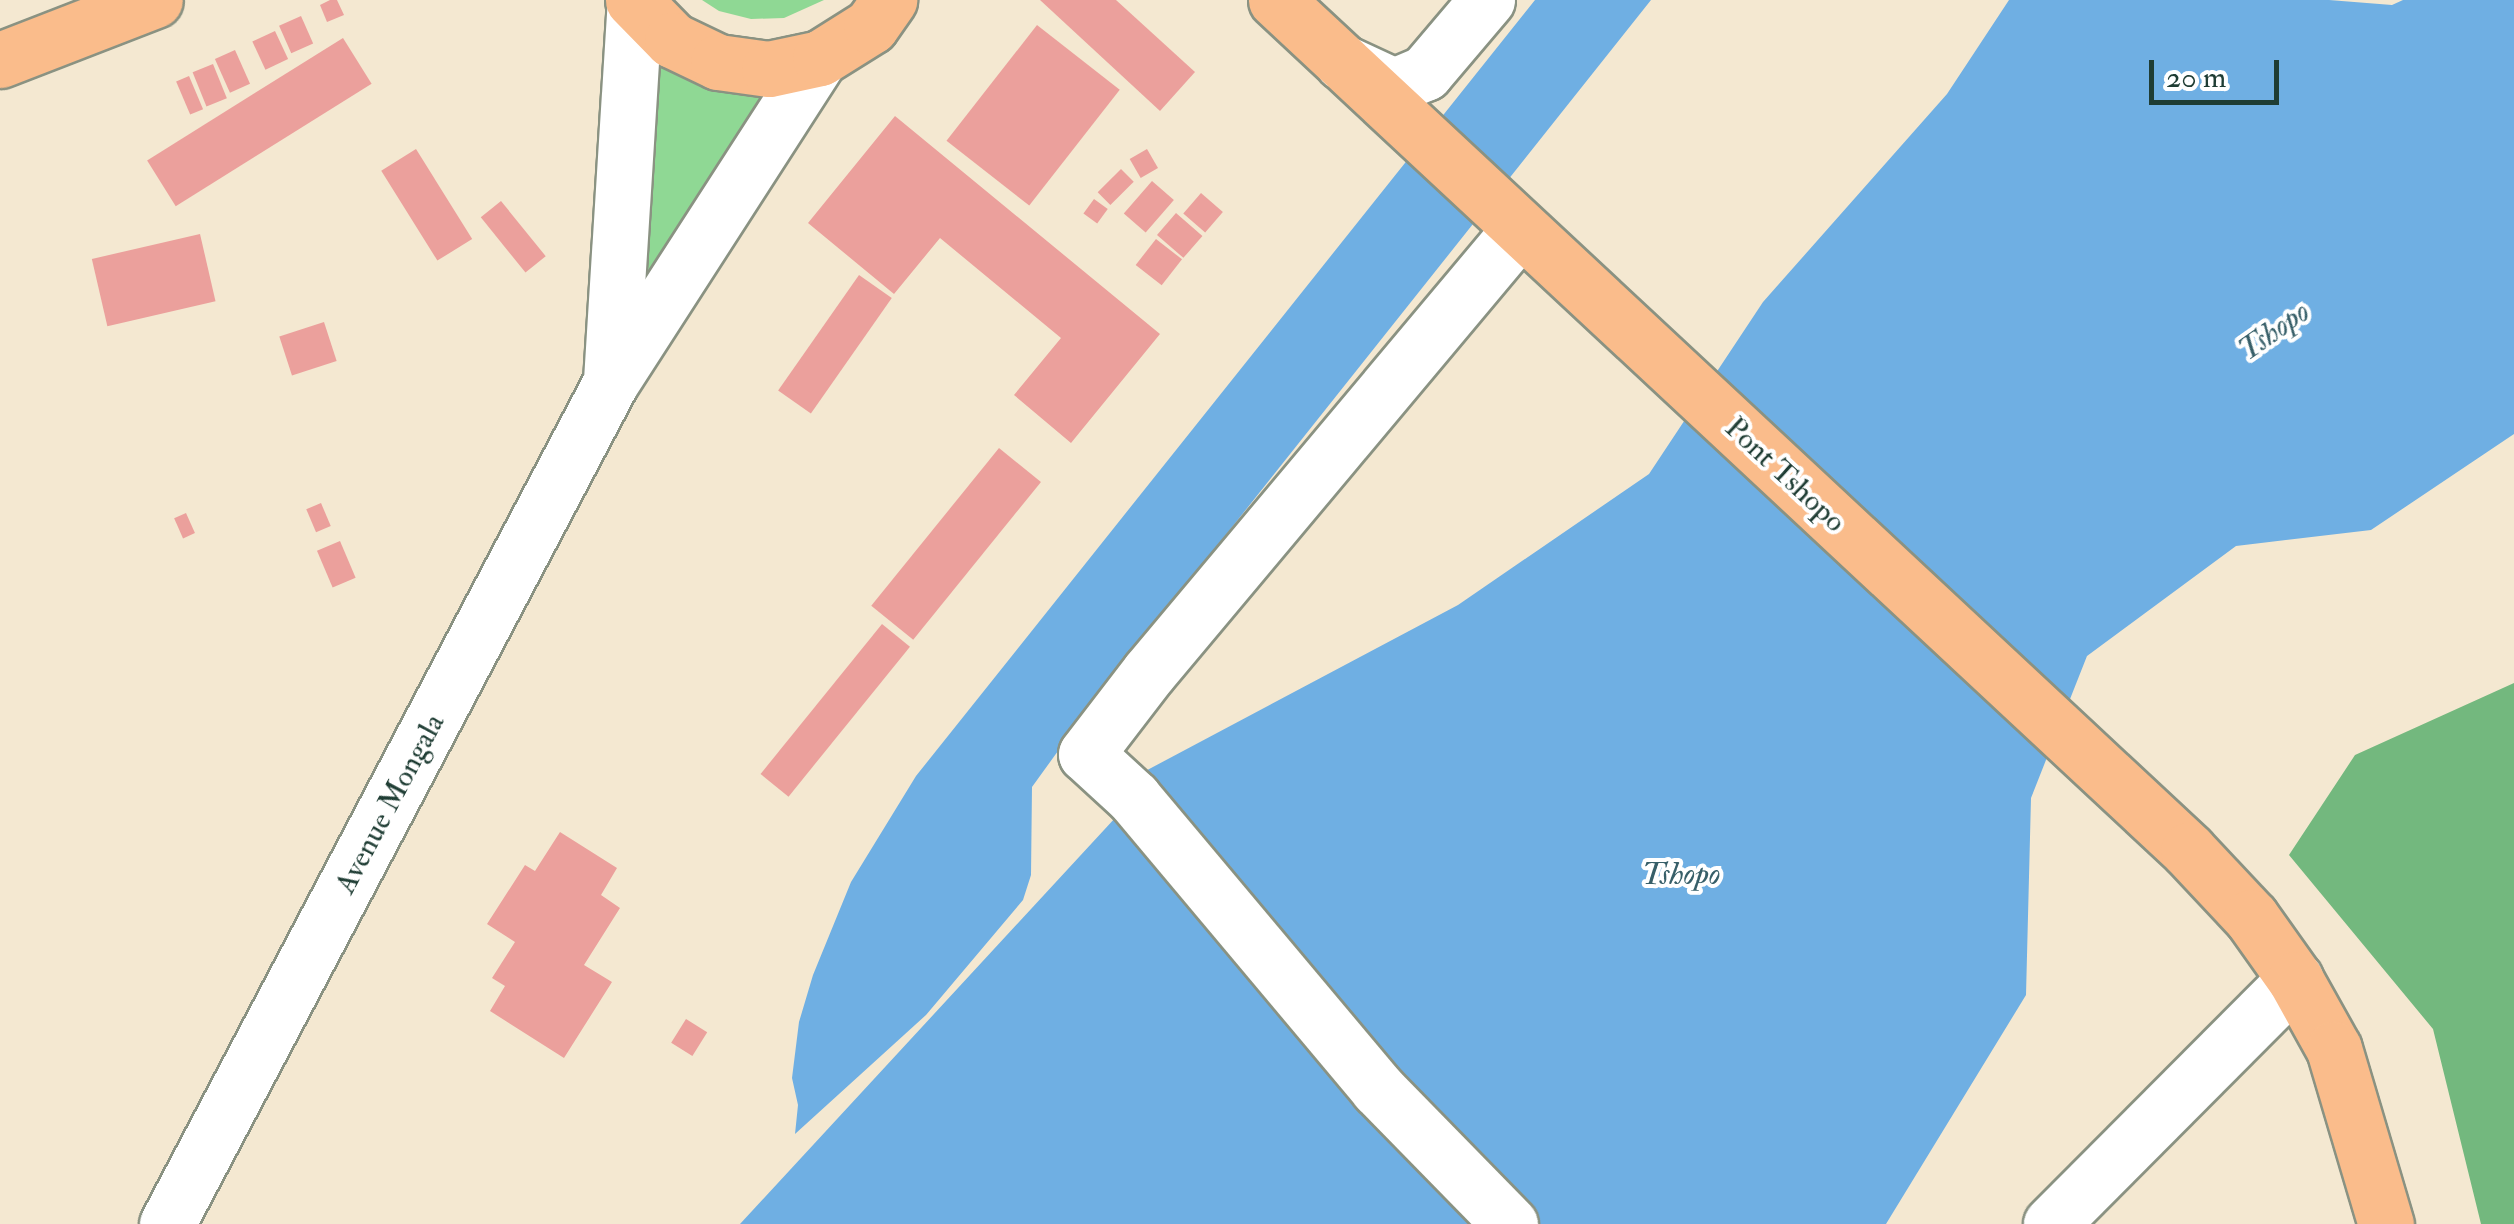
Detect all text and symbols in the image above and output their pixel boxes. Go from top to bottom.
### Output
scale bar [2154,40,2284,102]
text: 20 m [2166,59,2226,96]
water label: Tshopo [2231,293,2317,369]
street label: Pont Tshopo [1717,410,1853,540]
street label: Avenue Mongala [327,708,453,900]
water label: Tshopo [1642,855,1720,893]

